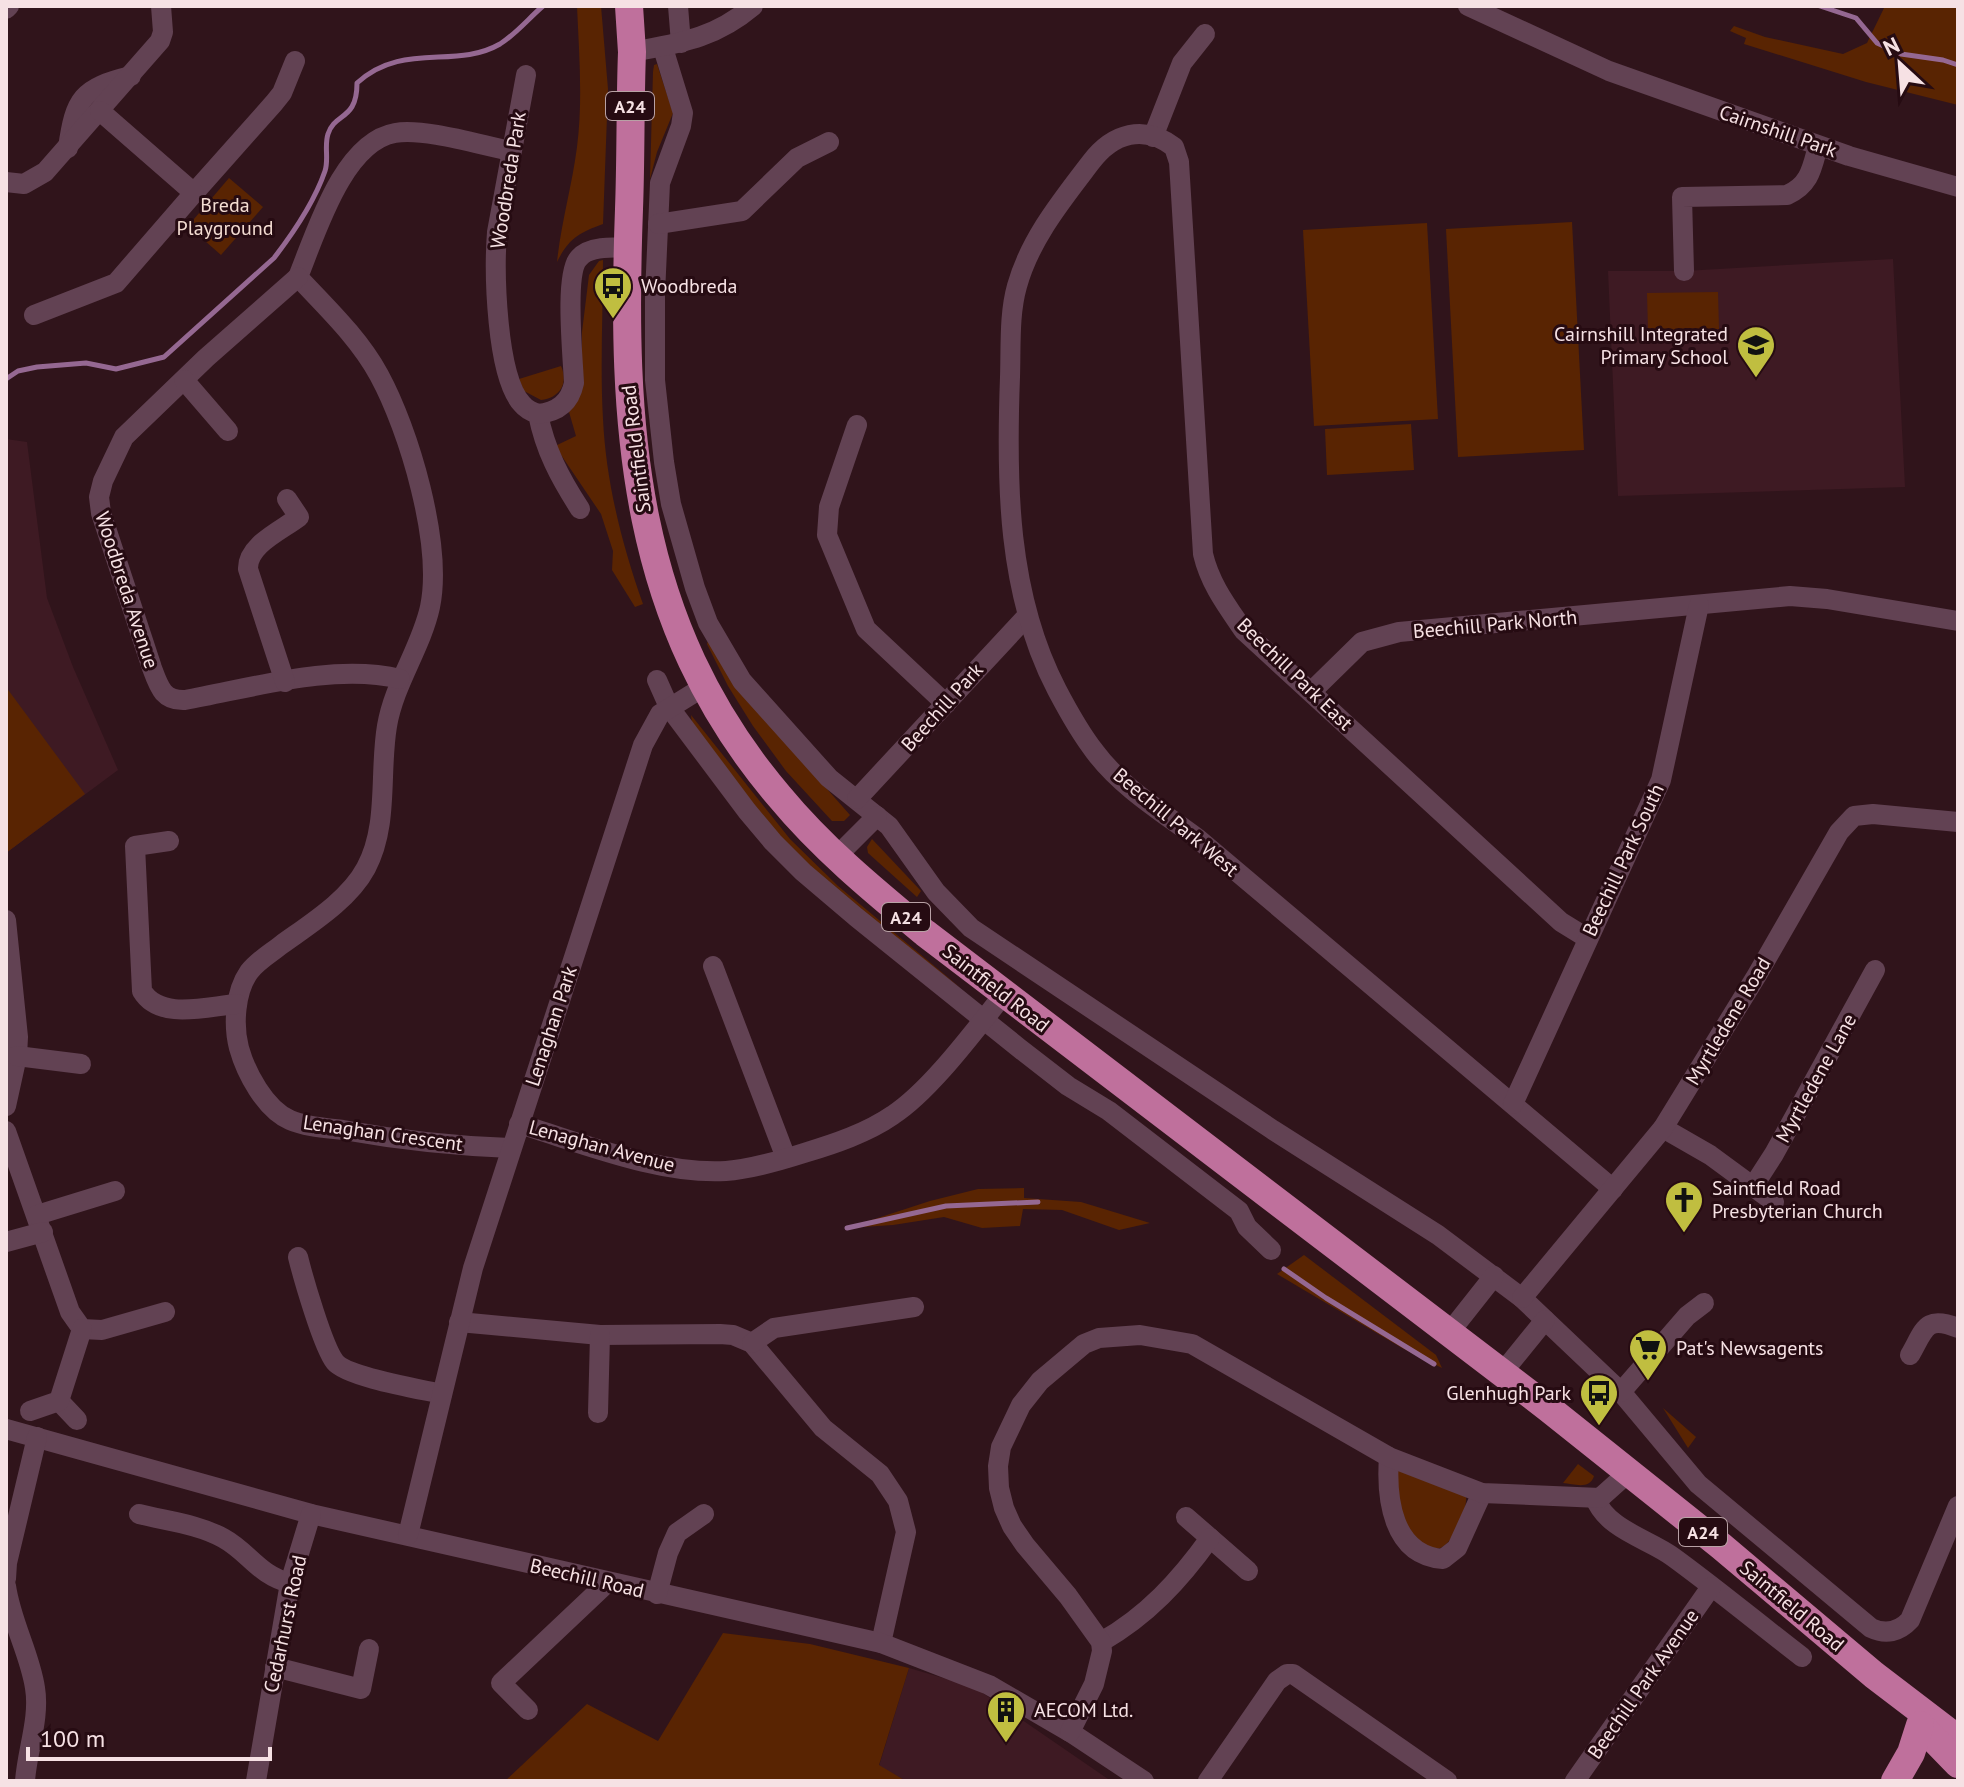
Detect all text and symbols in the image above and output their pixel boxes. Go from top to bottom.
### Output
north arrow [1860,24,1940,104]
text: N [1879,30,1904,62]
road number: A24 [606,92,654,120]
street label: Cairnshill Park [1716,99,1841,163]
street label: Woodbreda Park [484,109,532,250]
park label: Breda Playground [177,192,273,241]
bus stop icon: Woodbreda [592,265,634,320]
place label: Woodbreda [641,273,737,299]
place label: Cairnshill Integrated Primary School [1554,321,1728,370]
school or university icon: Cairnshill Integrated Primary School [1735,324,1777,379]
street label: Saintfield Road [615,383,657,515]
street label: Woodbreda Avenue [89,508,165,672]
street label: Beechill Park North [1412,604,1578,644]
street label: Beechill Park East [1232,612,1359,736]
street label: Beechill Park [895,657,989,757]
street label: Beechill Park West [1108,762,1244,882]
street label: Beechill Park South [1576,780,1670,940]
road number: A24 [882,903,930,931]
street label: Saintfield Road [937,938,1055,1038]
street label: Myrtledene Road [1680,952,1776,1090]
street label: Lenaghan Park [519,962,583,1089]
street label: Myrtledene Lane [1770,1009,1862,1147]
street label: Lenaghan Crescent [301,1109,465,1157]
street label: Lenaghan Avenue [526,1114,678,1178]
place label: Saintfield Road Presbyterian Church [1712,1175,1883,1224]
church icon: Saintfield Road Presbyterian Church [1663,1179,1705,1234]
supermarket icon: Pat's Newsagents [1627,1327,1669,1382]
place label: Pat's Newsagents [1676,1335,1824,1361]
bus stop icon: Glenhugh Park [1578,1372,1620,1427]
place label: Glenhugh Park [1446,1380,1571,1406]
road number: A24 [1679,1518,1727,1546]
street label: Beechill Road [527,1552,647,1604]
street label: Cedarhurst Road [258,1553,312,1695]
street label: Saintfield Road [1734,1555,1850,1657]
street label: Beechill Park Avenue [1582,1604,1704,1764]
building icon: AECOM Ltd. [985,1689,1027,1744]
place label: AECOM Ltd. [1034,1697,1133,1723]
scale bar [28,1711,270,1761]
text: 100 m [40,1723,105,1754]

